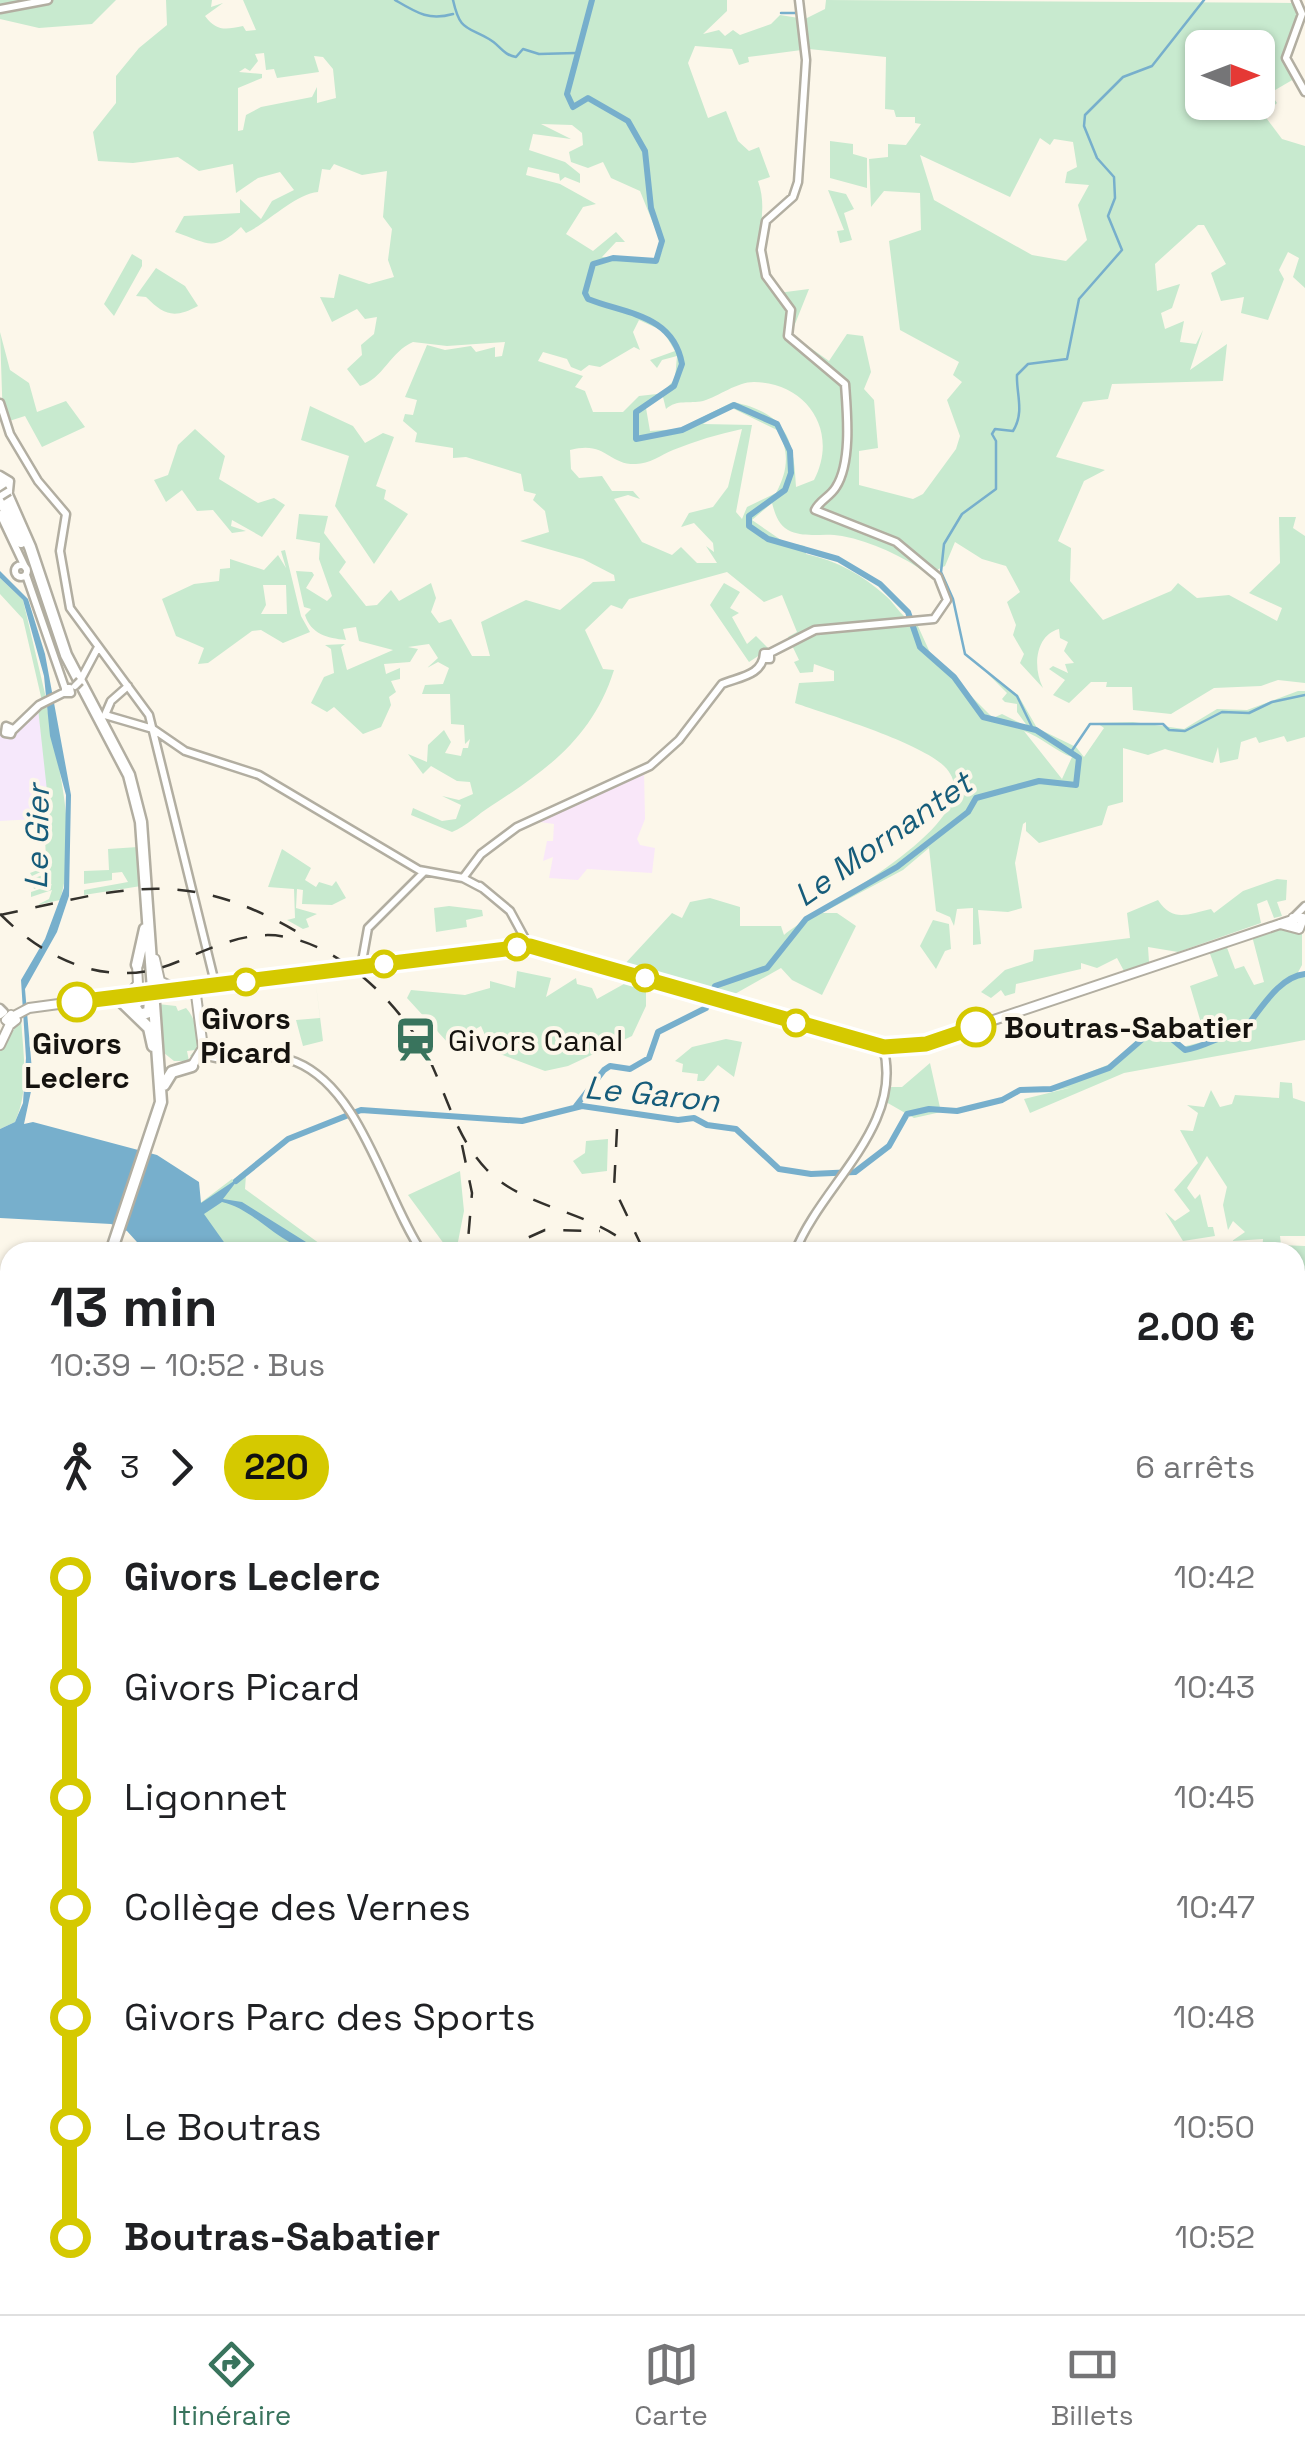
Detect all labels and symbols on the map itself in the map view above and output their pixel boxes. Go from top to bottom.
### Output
north arrow [1185,30,1275,120]
water label: Le Mornantet [786,761,983,915]
water label: Le Gier [16,781,58,890]
unlabelled marker [504,934,530,960]
unlabelled marker [371,951,397,977]
unlabelled marker [632,965,658,991]
marker: Givors Picard [233,969,259,995]
marker: Givors Leclerc [58,983,96,1021]
place label: Givors Picard [200,999,292,1072]
marker: Boutras-Sabatier [957,1008,995,1046]
place label: Boutras-Sabatier [1004,1008,1254,1047]
unlabelled marker [783,1010,809,1036]
station icon: Givors Canal [391,1016,439,1064]
place label: Givors Canal [448,1021,623,1060]
place label: Givors Leclerc [24,1024,130,1097]
water label: Le Garon [583,1067,723,1121]

